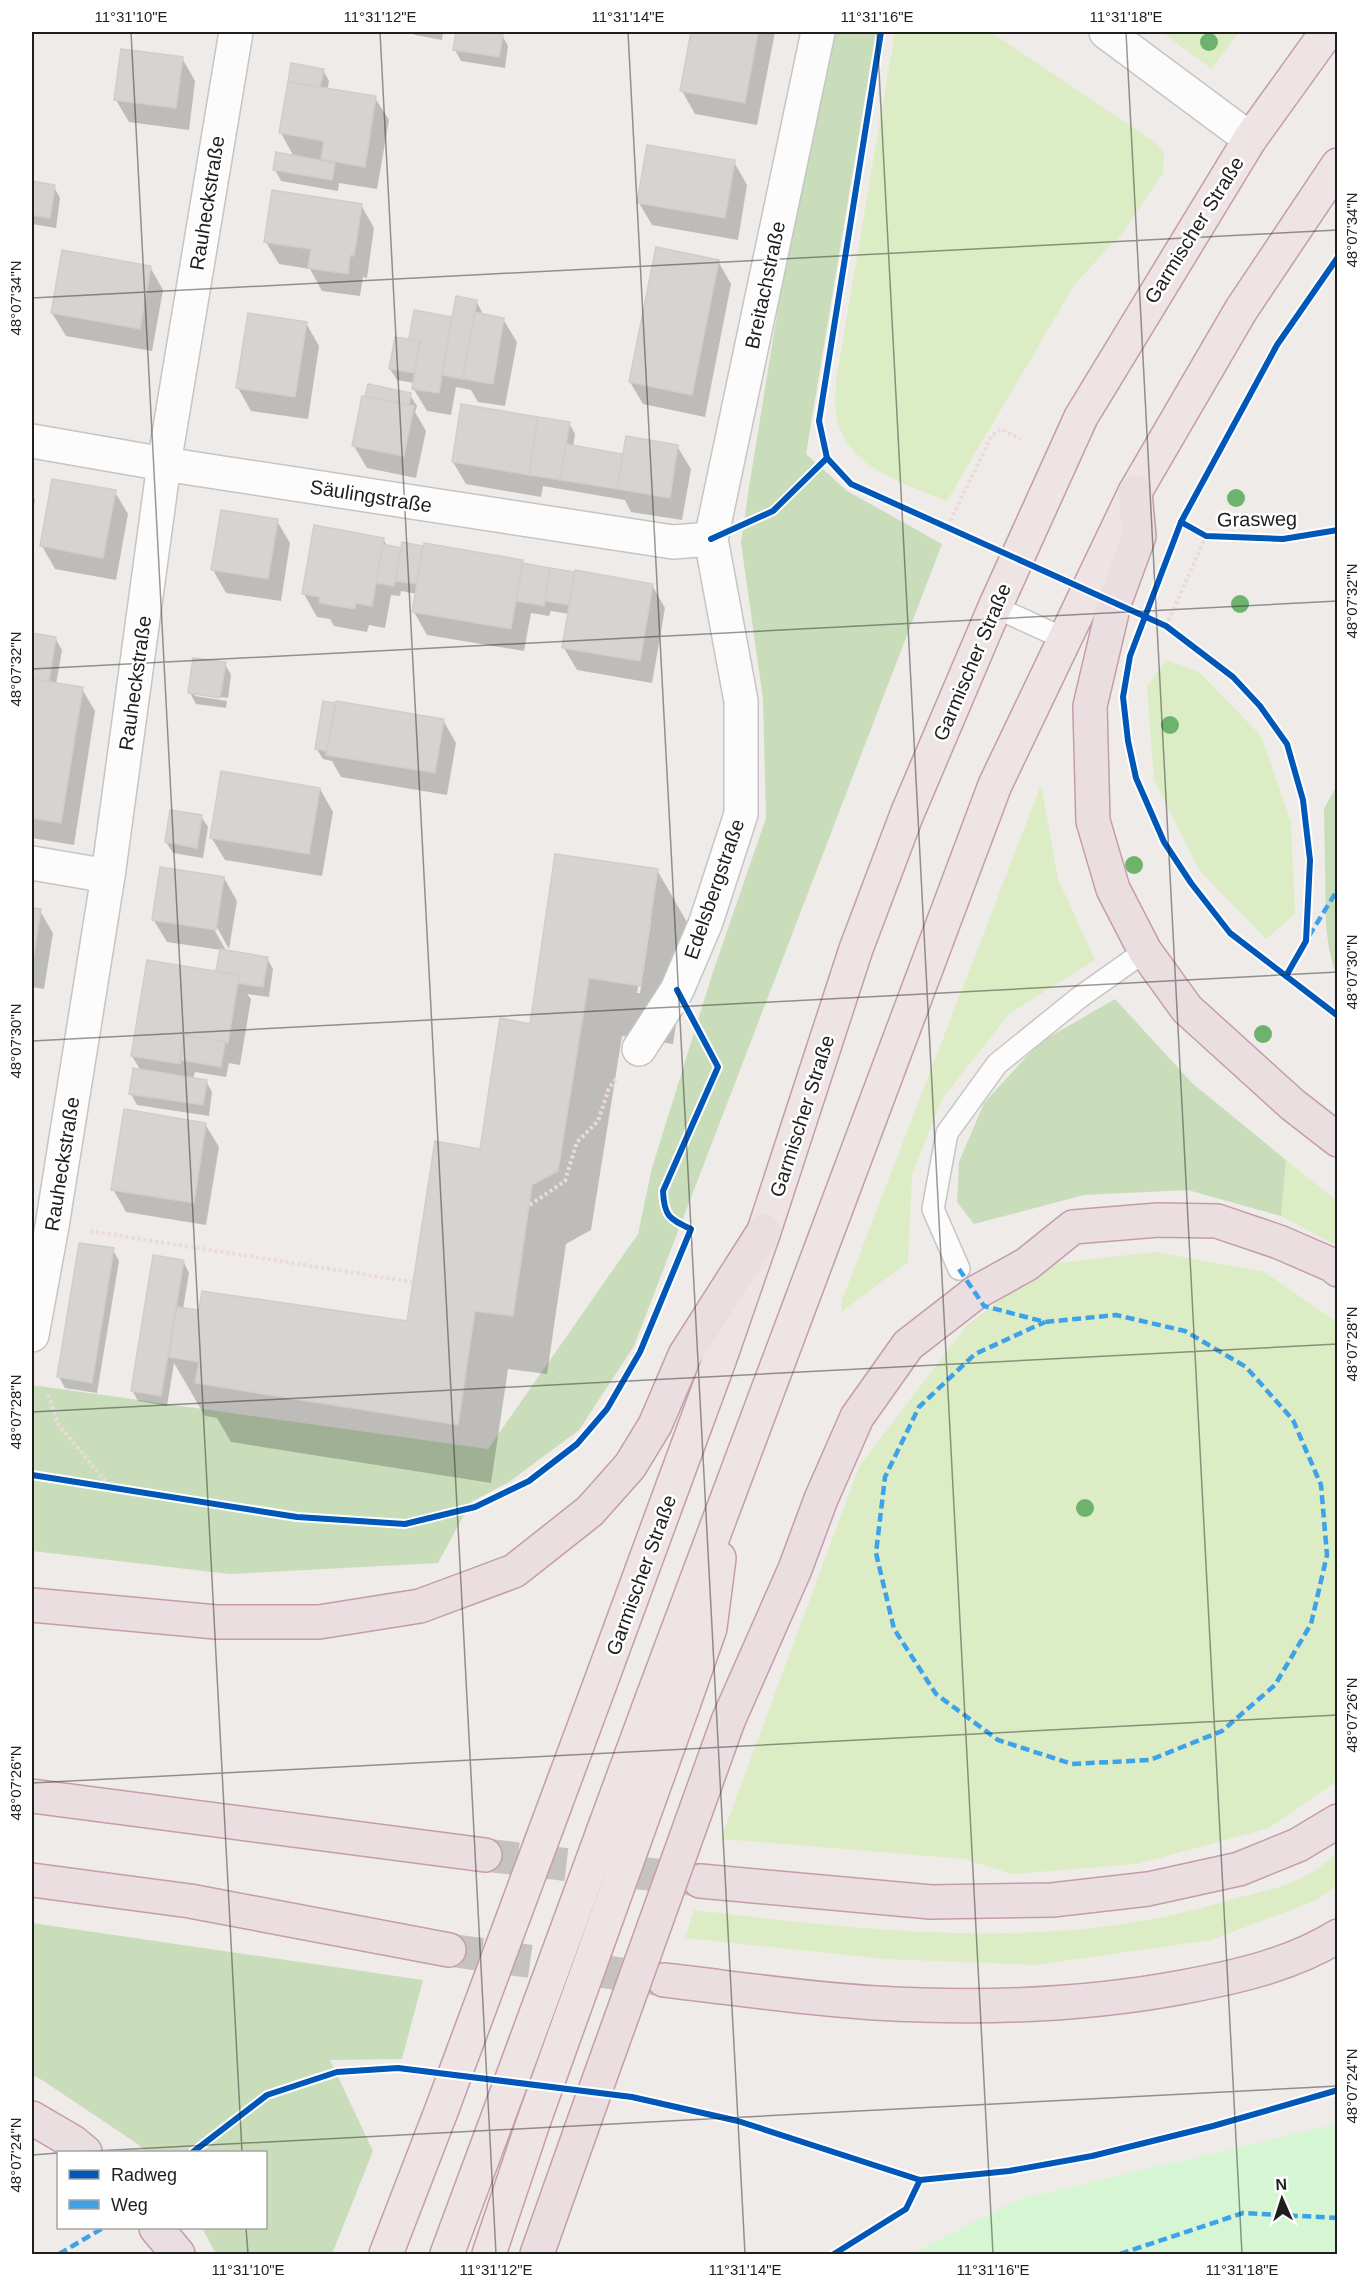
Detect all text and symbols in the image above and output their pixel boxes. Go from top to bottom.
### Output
text: 11°31'10"E [94,8,168,25]
text: 11°31'12"E [343,8,417,25]
text: 11°31'14"E [591,8,665,25]
text: 11°31'16"E [840,8,914,25]
text: 11°31'18"E [1089,8,1163,25]
street label: Rauheckstraße [186,134,228,272]
street label: Garmischer Straße [1140,153,1248,307]
text: 48°07'34"N [1343,192,1360,268]
street label: Breitachstraße [741,219,789,351]
text: 48°07'34"N [7,260,24,336]
street label: Säulingstraße [308,475,434,517]
street label: Grasweg [1217,507,1297,531]
text: 48°07'32"N [1343,563,1360,639]
street label: Garmischer Straße [929,580,1015,744]
street label: Rauheckstraße [115,614,155,752]
text: 48°07'32"N [7,631,24,707]
street label: Edelsbergstraße [680,816,748,962]
text: 48°07'30"N [1343,934,1360,1010]
text: 48°07'30"N [7,1003,24,1079]
street label: Garmischer Straße [765,1032,839,1200]
street label: Rauheckstraße [41,1095,83,1233]
text: 48°07'28"N [1343,1306,1360,1382]
text: 48°07'28"N [7,1374,24,1450]
street label: Garmischer Straße [602,1492,680,1658]
text: 48°07'26"N [1343,1677,1360,1753]
text: 48°07'26"N [7,1745,24,1821]
text: 48°07'24"N [1343,2048,1360,2124]
text: 48°07'24"N [7,2117,24,2193]
legend [57,2151,267,2229]
text: Radweg [111,2165,177,2185]
north arrow [1252,2169,1312,2229]
text: N [1275,2176,1287,2193]
text: Weg [111,2195,148,2215]
text: 11°31'10"E [211,2261,285,2278]
text: 11°31'12"E [459,2261,533,2278]
text: 11°31'14"E [708,2261,782,2278]
text: 11°31'16"E [956,2261,1030,2278]
text: 11°31'18"E [1205,2261,1279,2278]

